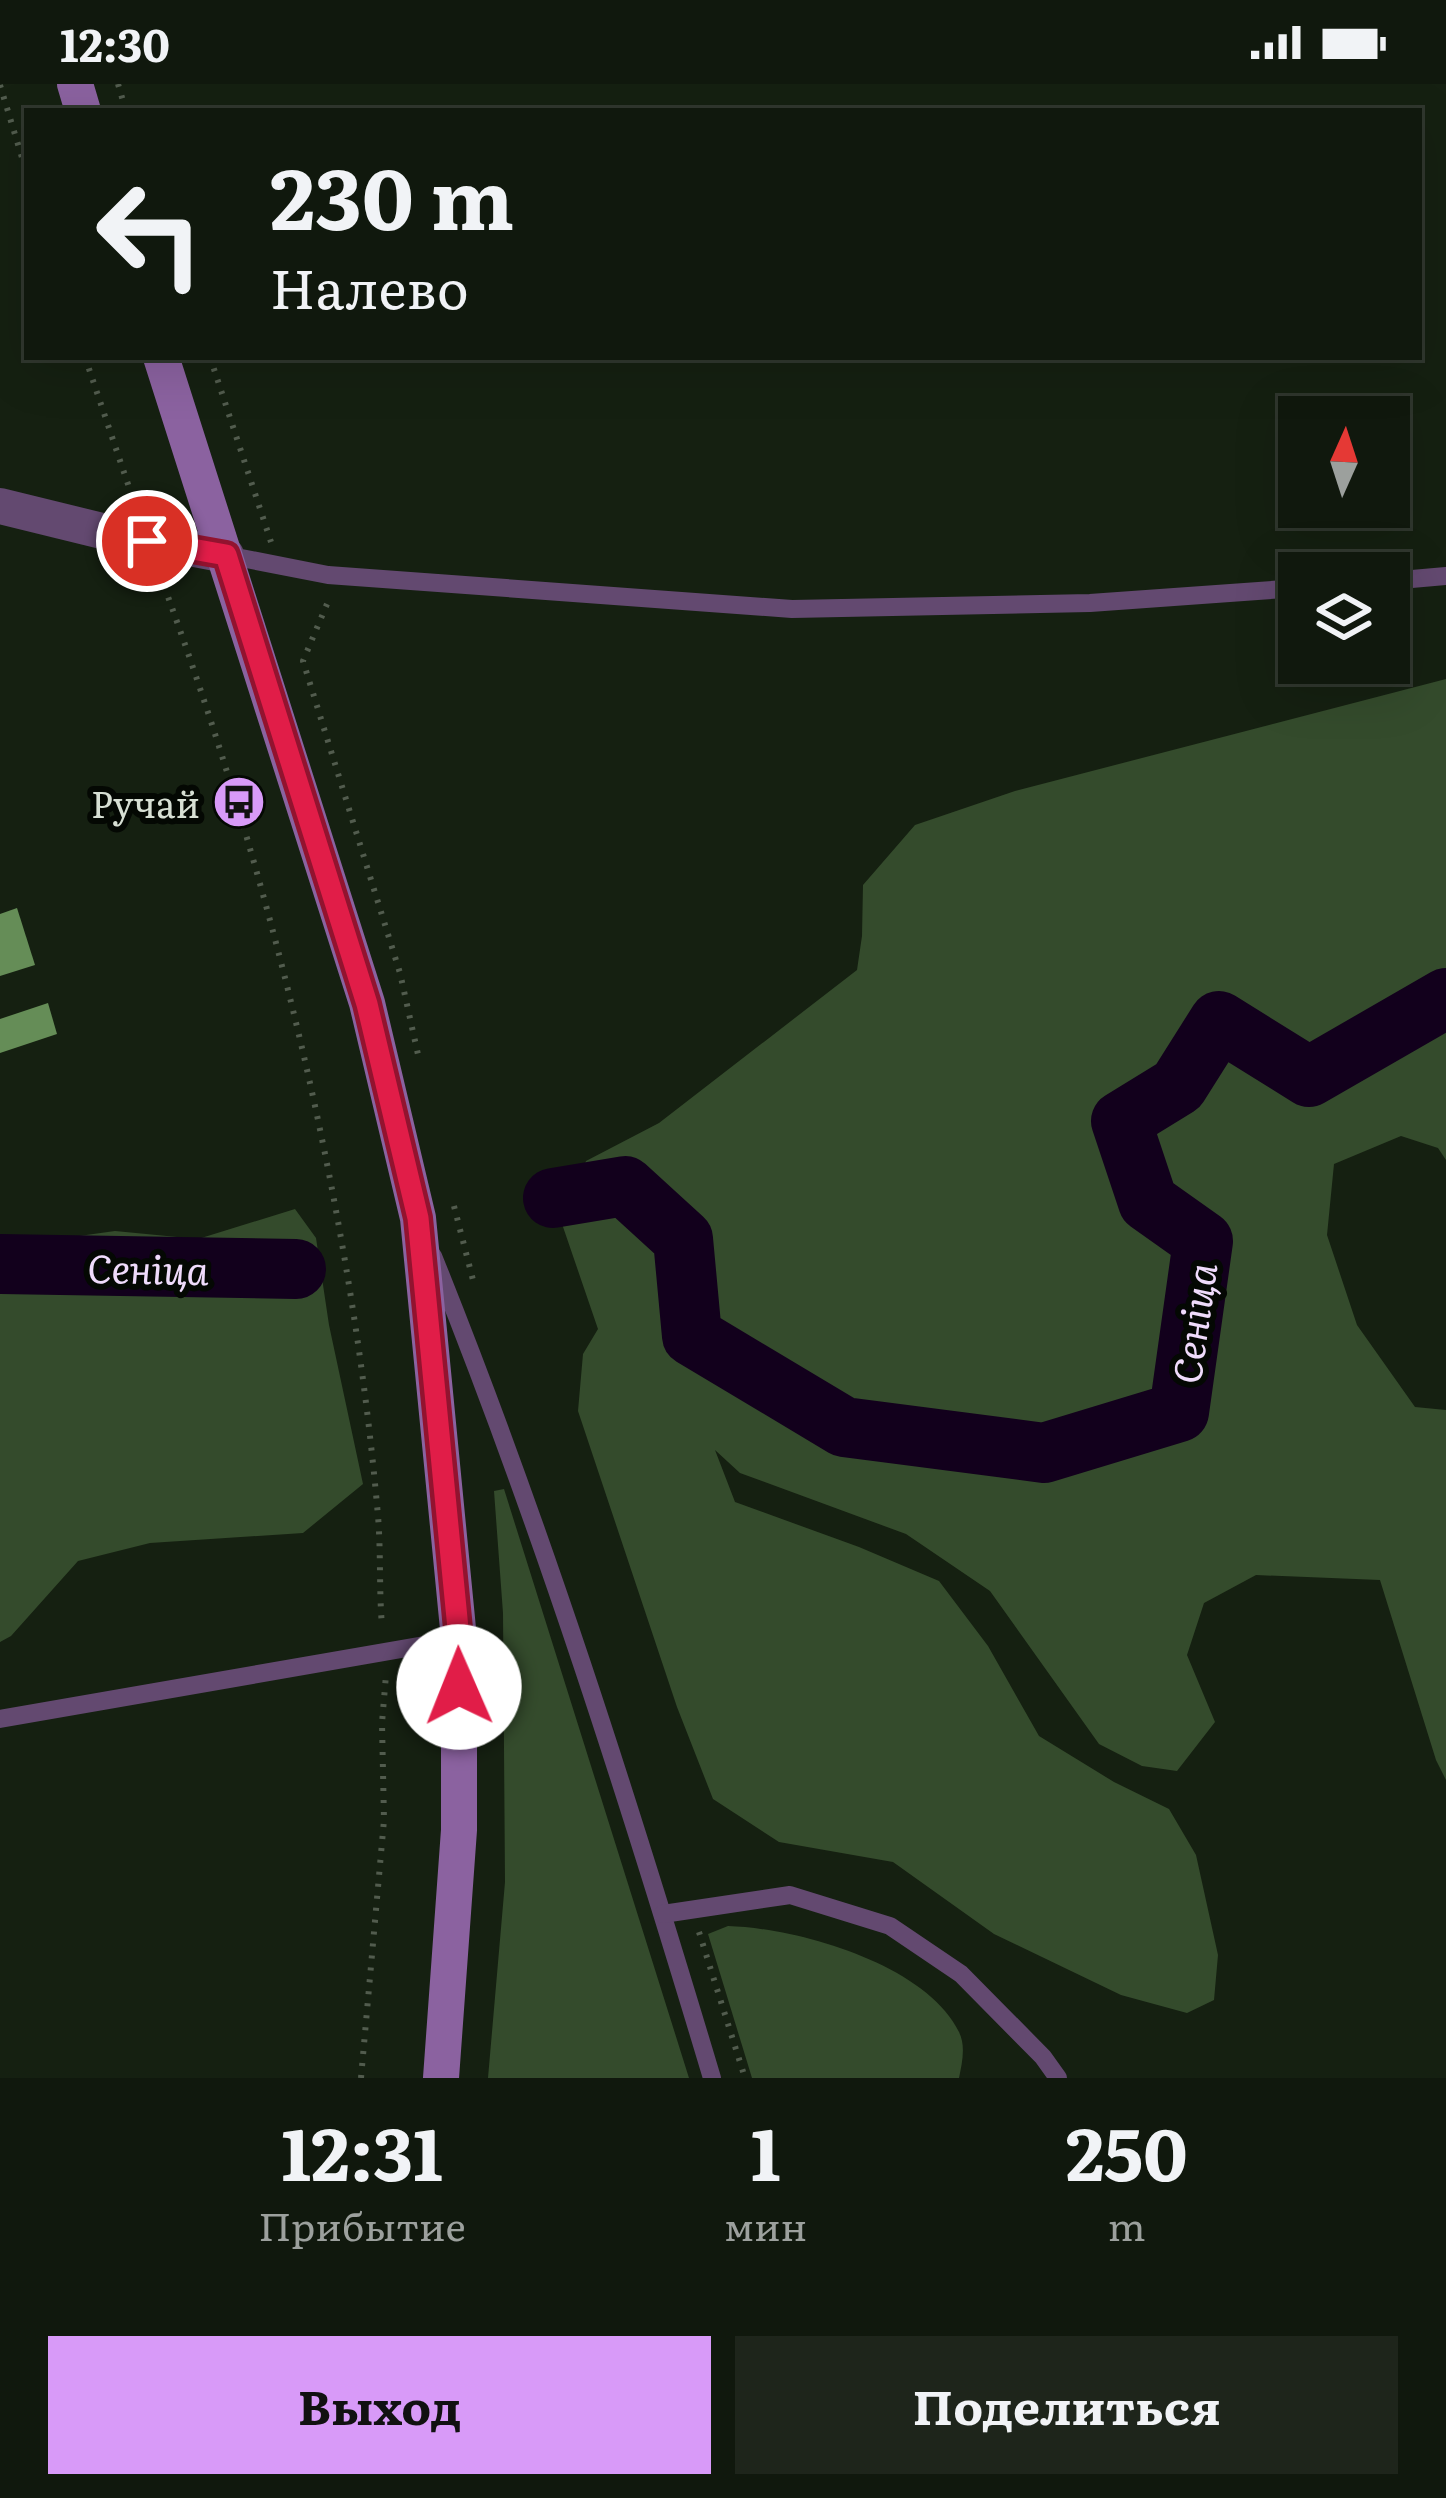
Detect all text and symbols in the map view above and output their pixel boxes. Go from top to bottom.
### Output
text: 12:30 [60,9,170,76]
text: 230 m [270,131,514,256]
icon: left [72,156,228,312]
text: Налево [270,245,469,326]
north arrow [1278,396,1410,528]
map controls [1278,396,1410,684]
pin [96,490,198,592]
icon: arrive [114,508,180,574]
button: layers [1278,552,1410,684]
bus stop icon: Ручай [211,774,267,830]
place label: Ручай [91,776,200,829]
water label: Сеніца [87,1237,210,1297]
water label: Сеніца [1155,1258,1229,1387]
position arrow [396,1624,522,1750]
text: 12:31 [281,2096,443,2203]
text: 1 [751,2096,781,2203]
text: 250 [1066,2096,1188,2203]
text: Прибытие [258,2195,466,2253]
text: мин [724,2195,807,2253]
text: m [1108,2195,1146,2253]
button: Выход [48,2336,711,2474]
button: Поделиться [735,2336,1398,2474]

